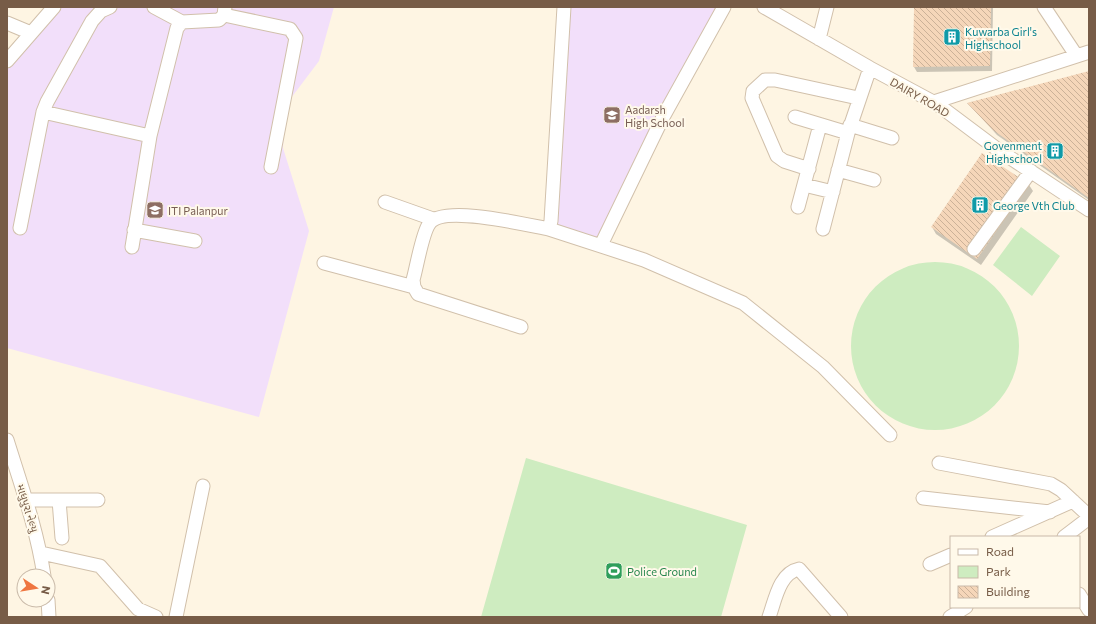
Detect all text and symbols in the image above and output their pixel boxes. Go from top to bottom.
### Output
place label: Kuwarba Girl's Highschool [965,25,1037,51]
building icon: Kuwarba Girl's Highschool [942,27,962,47]
street label: DAIRY ROAD [888,75,952,119]
place label: Aadarsh High School [625,103,685,129]
school or university icon: Aadarsh High School [602,105,622,125]
place label: Govenment Highschool [984,139,1042,165]
building icon: Govenment Highschool [1045,141,1065,161]
building icon: George Vth Club [970,195,990,215]
place label: George Vth Club [993,199,1075,212]
school or university icon: ITI Palanpur [145,200,165,220]
place label: ITI Palanpur [168,204,228,217]
street label: માધુપુરા નેલ્યુ [14,482,42,535]
legend [950,536,1080,608]
text: Road [986,544,1014,558]
sports icon: Police Ground [604,561,624,581]
text: Park [986,564,1012,578]
place label: Police Ground [627,565,697,578]
north arrow [16,568,56,608]
text: Building [986,584,1030,598]
text: N [39,585,53,596]

